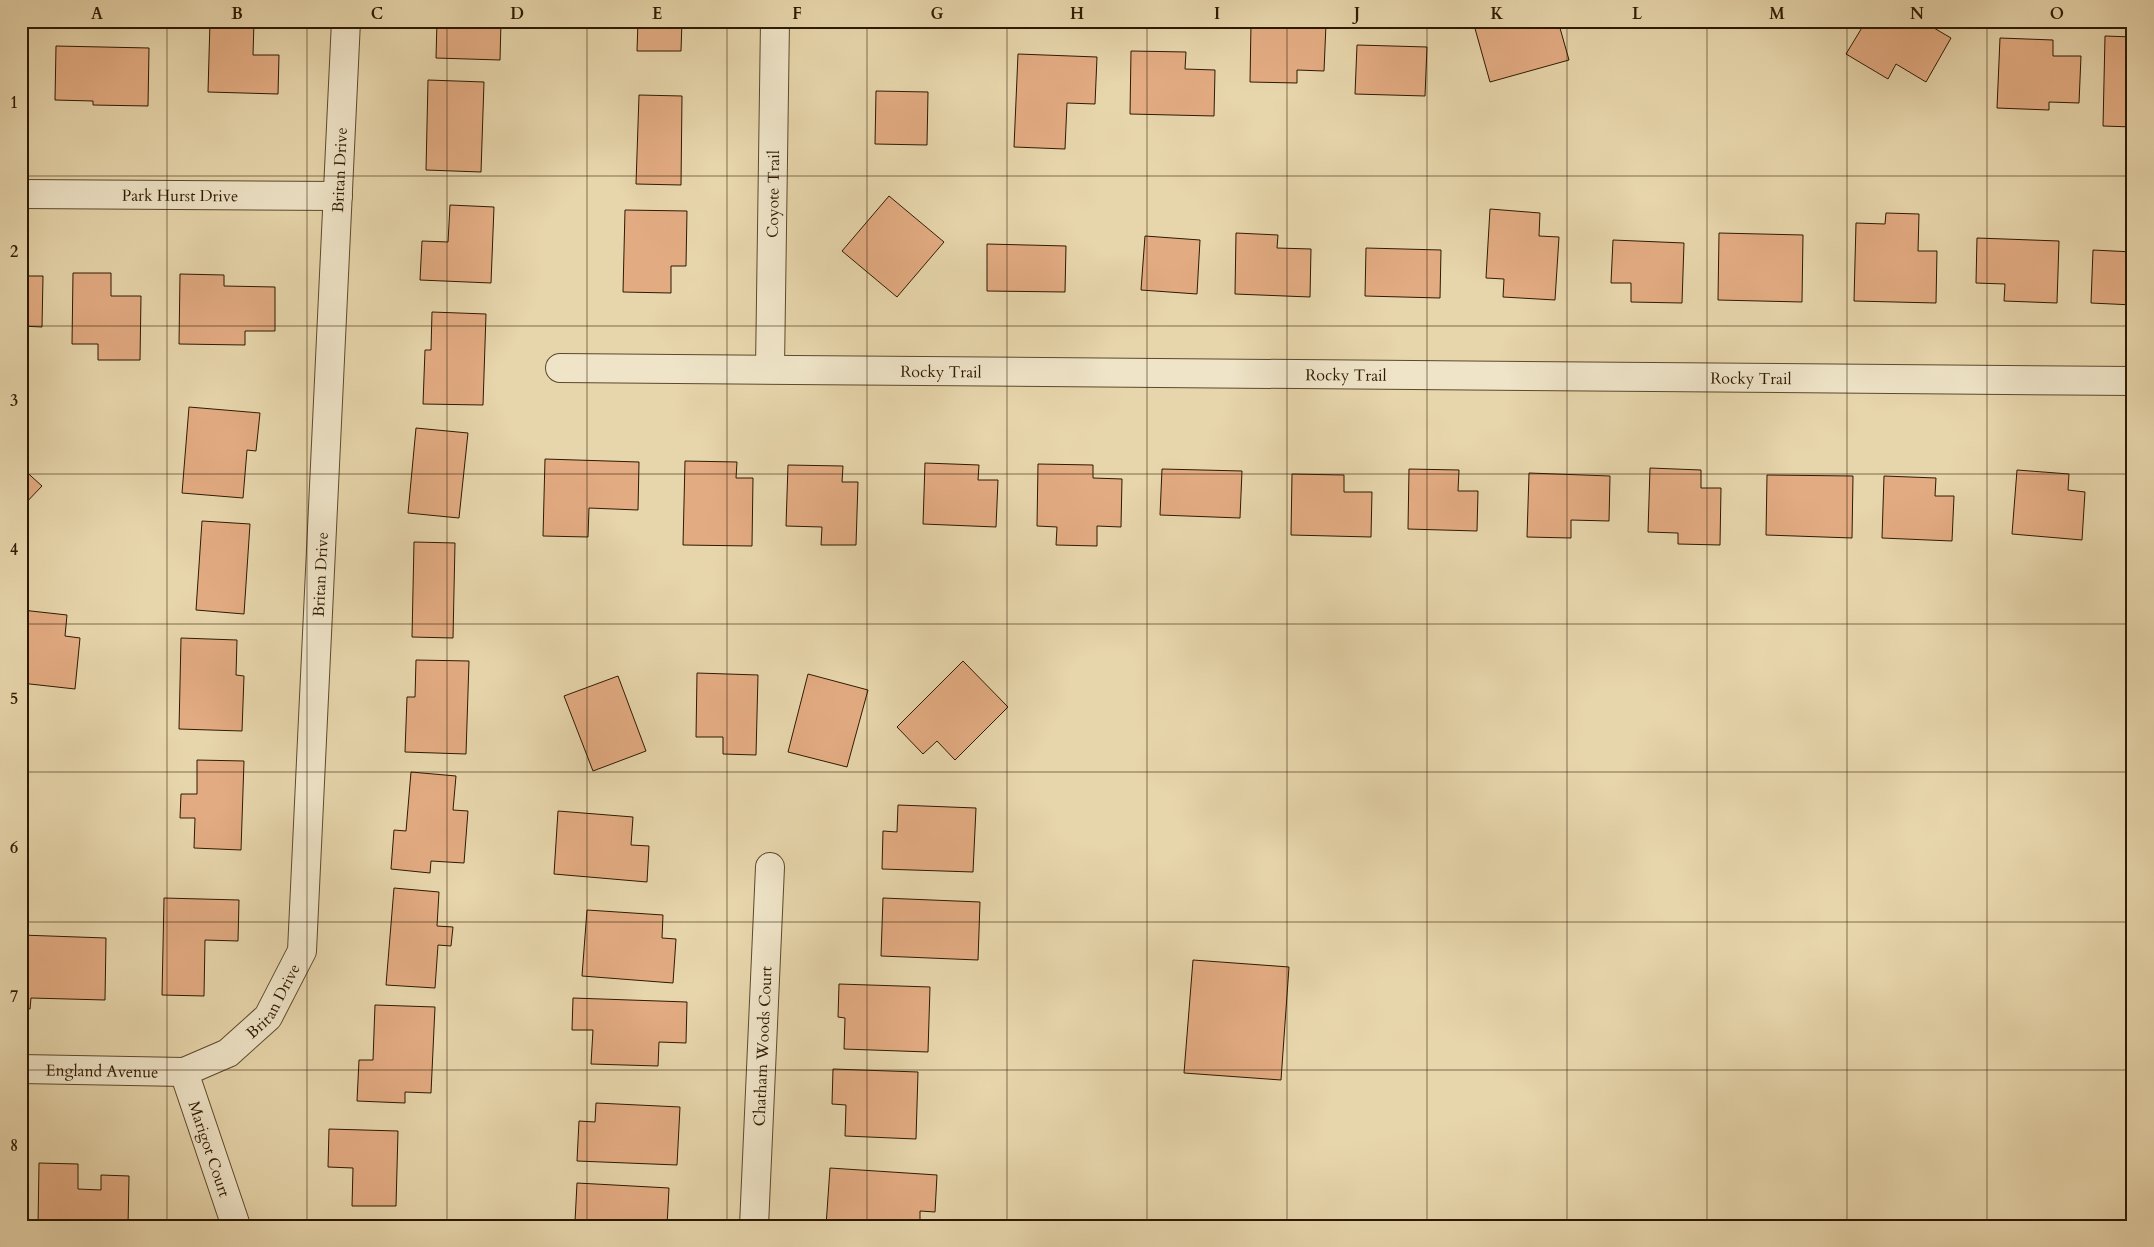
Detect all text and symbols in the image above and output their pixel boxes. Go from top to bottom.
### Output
text: A [91,3,103,25]
text: B [231,3,243,25]
text: C [371,3,383,25]
text: D [510,3,524,25]
text: E [652,3,662,25]
text: F [792,3,802,25]
text: G [930,3,944,25]
text: H [1070,3,1084,25]
text: I [1214,3,1220,25]
text: J [1352,3,1360,25]
text: K [1491,3,1504,25]
text: L [1632,3,1643,25]
text: M [1769,3,1785,25]
text: N [1910,3,1924,25]
text: O [2050,3,2064,25]
text: 1 [10,92,18,114]
street label: Britan Drive [327,127,353,213]
street label: Coyote Trail [762,150,785,238]
street label: Park Hurst Drive [122,185,238,207]
text: 2 [10,241,18,263]
street label: Rocky Trail [900,361,982,383]
street label: Rocky Trail [1305,364,1387,387]
street label: Rocky Trail [1710,368,1792,390]
text: 3 [10,390,18,412]
street label: Britan Drive [308,531,334,618]
text: 4 [10,539,18,561]
text: 5 [10,688,18,710]
text: 6 [10,837,18,859]
street label: Britan Drive [242,960,306,1044]
street label: Chatham Woods Court [748,966,778,1127]
text: 7 [10,986,18,1008]
street label: England Avenue [45,1059,159,1084]
street label: Marigot Court [183,1098,235,1200]
text: 8 [10,1135,18,1157]

